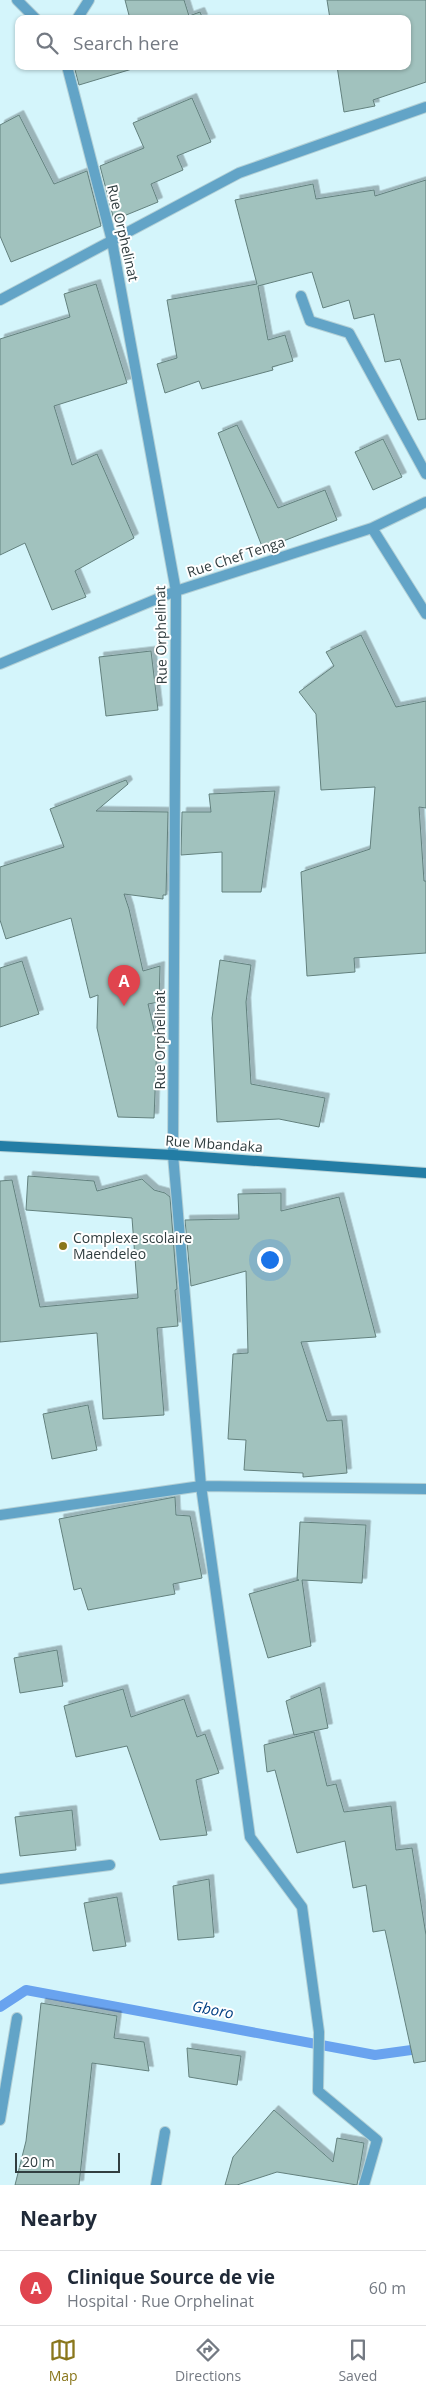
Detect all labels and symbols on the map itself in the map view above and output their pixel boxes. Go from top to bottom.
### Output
street label: Rue Orphelinat [103,183,144,283]
street label: Rue Chef Tenga [184,532,287,581]
street label: Rue Orphelinat [150,585,171,685]
pin: A [108,965,140,1006]
street label: Rue Orphelinat [150,991,169,1089]
street label: Rue Mbandaka [165,1131,263,1156]
place label: Complexe scolaire Maendeleo [73,1228,192,1263]
marker: Complexe scolaire Maendeleo [57,1240,69,1252]
your location [257,1247,283,1273]
water label: Gboro [191,1995,236,2023]
scale bar [15,2150,120,2173]

